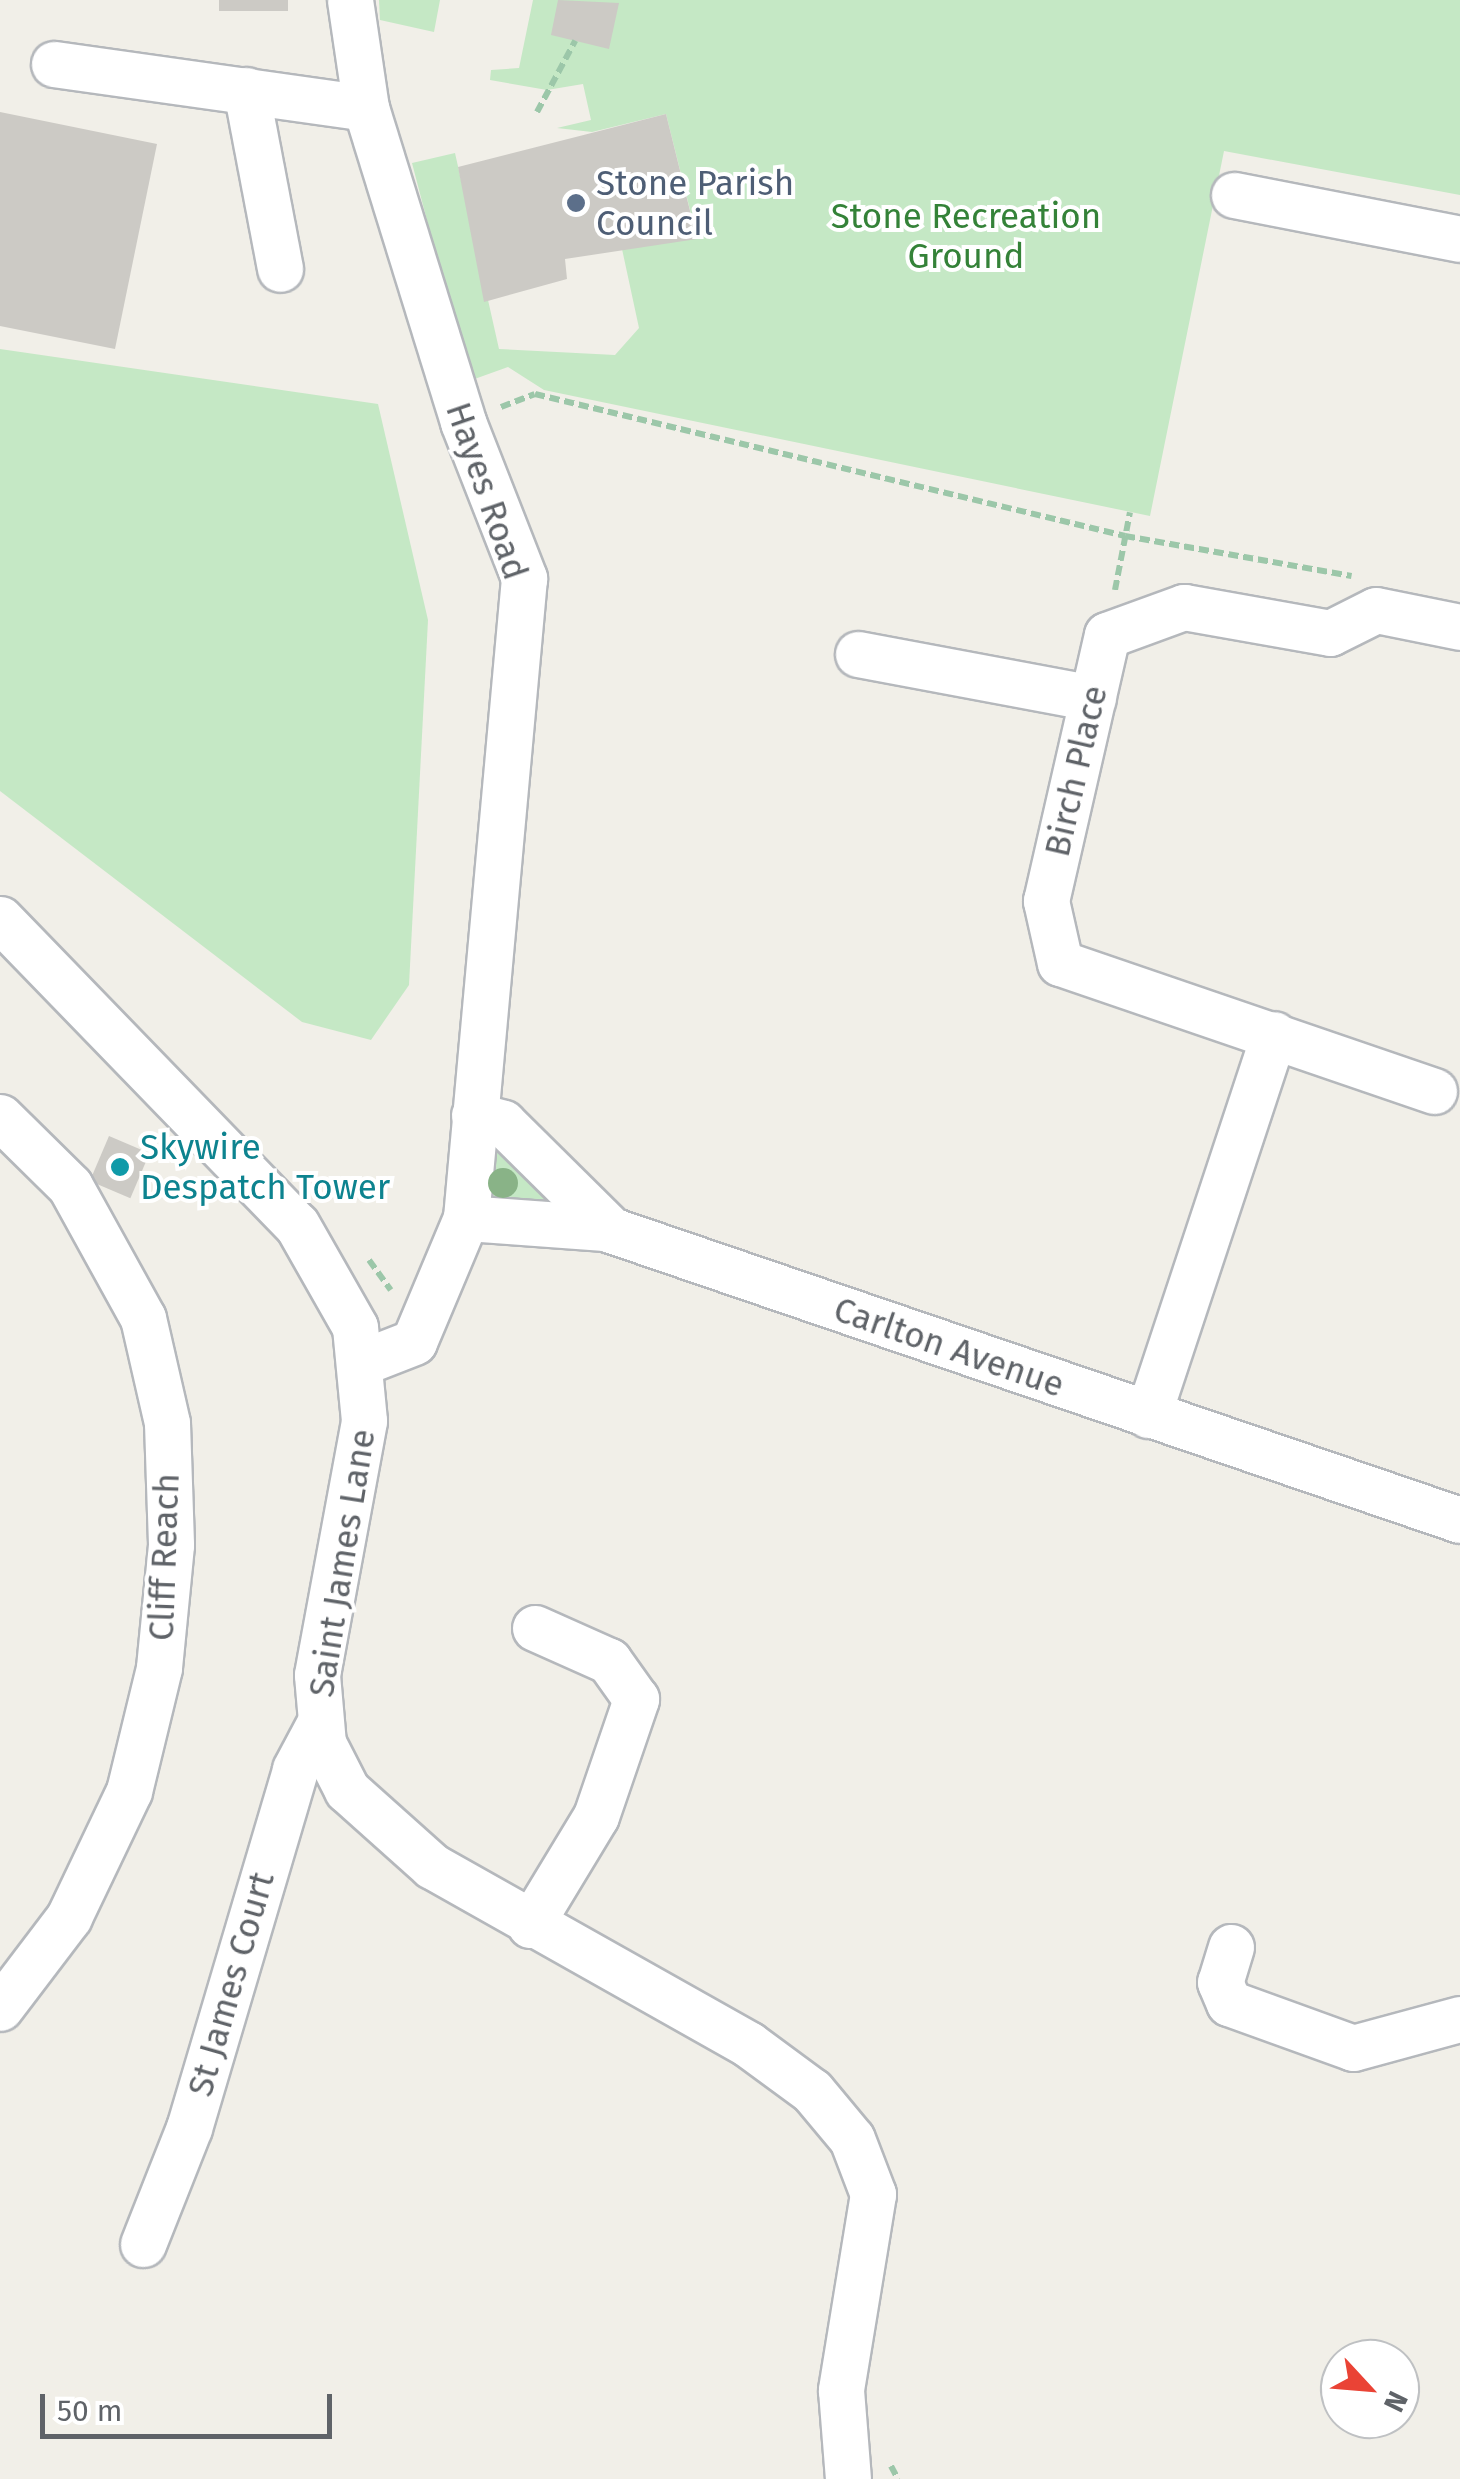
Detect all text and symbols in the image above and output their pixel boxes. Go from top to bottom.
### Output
place label: Stone Parish Council [596,162,794,244]
marker: Stone Parish Council [565,192,587,214]
park label: Stone Recreation Ground [831,195,1101,277]
street label: Hayes Road [437,397,537,585]
street label: Birch Place [1036,681,1116,861]
place label: Skywire Despatch Tower [140,1126,390,1208]
marker: Skywire Despatch Tower [109,1156,131,1178]
street label: Carlton Avenue [828,1288,1070,1406]
street label: Saint James Lane [300,1426,384,1700]
street label: Cliff Reach [140,1472,188,1642]
street label: St James Court [179,1867,283,2101]
north arrow [1320,2339,1420,2439]
scale bar [45,2374,338,2436]
text: N [1377,2386,1415,2417]
text: 50 m [57,2393,122,2429]

